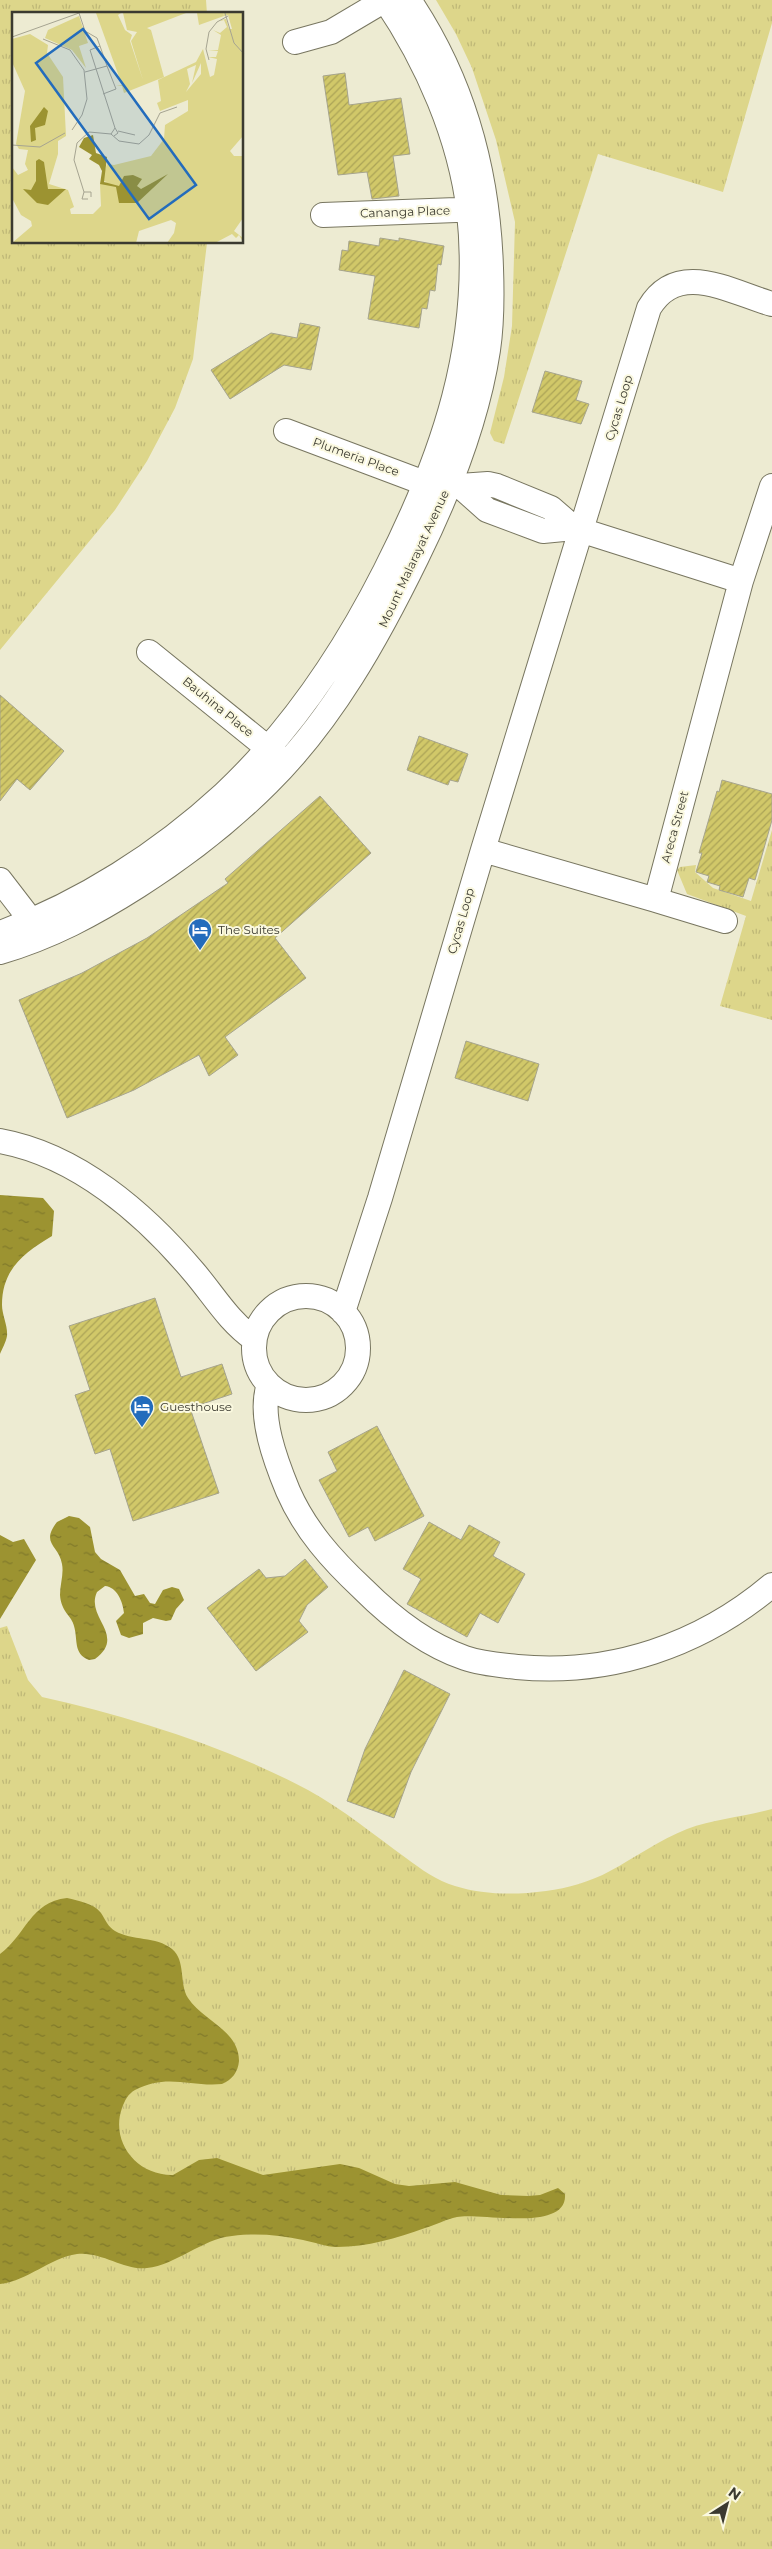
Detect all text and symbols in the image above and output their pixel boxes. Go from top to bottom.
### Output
inset map [12,12,244,244]
street label: Cananga Place [360,202,450,221]
street label: Cycas Loop [601,373,636,442]
street label: Plumeria Place [311,434,401,479]
street label: Mount Malarayat Avenue [375,488,452,630]
street label: Bauhina Place [180,674,257,740]
street label: Areca Street [658,789,691,864]
street label: Cycas Loop [444,886,477,956]
hotel icon: The Suites [187,917,213,951]
place label: The Suites [218,922,280,937]
hotel icon: Guesthouse [129,1394,155,1428]
place label: Guesthouse [160,1399,232,1414]
north arrow [702,2479,752,2529]
text: N [725,2483,745,2504]

